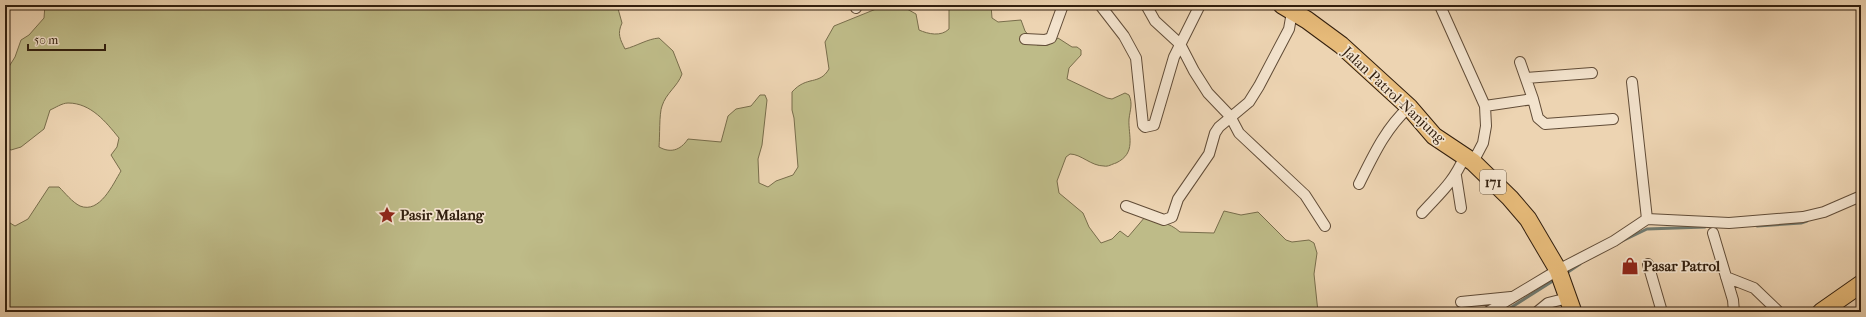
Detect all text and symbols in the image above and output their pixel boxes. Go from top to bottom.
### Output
scale bar [28,26,105,52]
text: 50 m [34,33,58,47]
street label: Jalan Patrol-Nanjung [1338,42,1450,148]
road number: 171 [1480,170,1506,194]
place icon: Pasir Malang [377,205,397,225]
place label: Pasir Malang [400,206,485,224]
shop icon: Pasar Patrol [1620,256,1640,276]
place label: Pasar Patrol [1643,257,1721,275]

